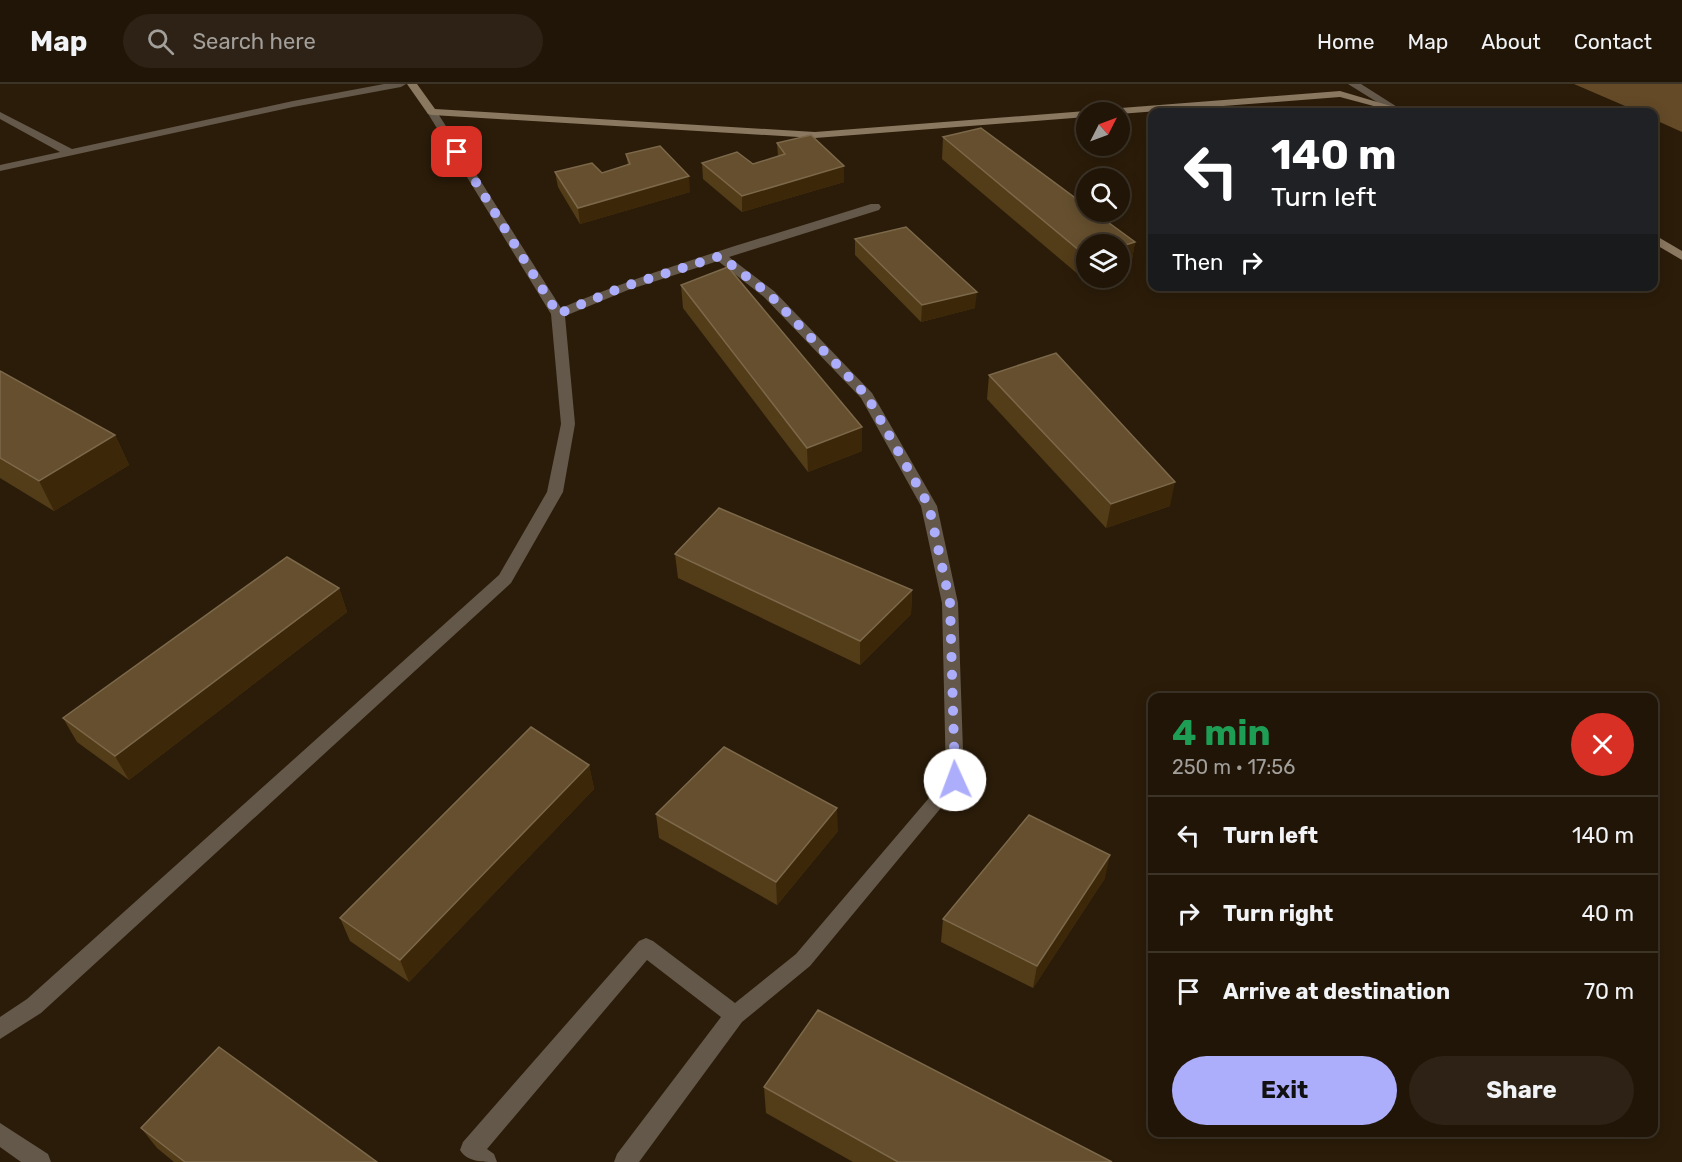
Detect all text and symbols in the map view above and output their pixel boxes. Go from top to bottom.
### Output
search box [123,14,543,68]
text: Map [30,25,87,58]
icon: search [144,25,177,58]
text: Search here [192,28,316,55]
text: Home [1317,29,1374,54]
text: Map [1407,29,1448,54]
text: About [1481,29,1541,54]
text: Contact [1574,29,1652,54]
north arrow [1076,102,1130,156]
map controls [1076,102,1130,288]
pin [431,126,482,177]
text: 140 m [1271,130,1397,180]
icon: left [1172,132,1250,210]
icon: arrive [440,135,473,168]
button: search [1076,168,1130,222]
text: Turn left [1271,181,1376,213]
button: layers [1076,234,1130,288]
icon: right [1235,246,1268,279]
text: Then [1172,249,1223,276]
text: 4 min [1172,711,1271,754]
button: close [1571,713,1634,776]
position arrow [923,748,987,812]
text: 250 m · 17:56 [1172,755,1295,779]
icon: left [1172,819,1205,852]
text: Turn left [1223,822,1318,849]
text: 140 m [1572,822,1634,849]
icon: right [1172,897,1205,930]
text: Turn right [1223,900,1333,927]
text: 40 m [1581,900,1634,927]
icon: arrive [1172,975,1205,1008]
text: Arrive at destination [1223,978,1450,1005]
text: 70 m [1584,978,1634,1005]
button: Exit [1172,1056,1397,1125]
button: Share [1409,1056,1634,1125]

